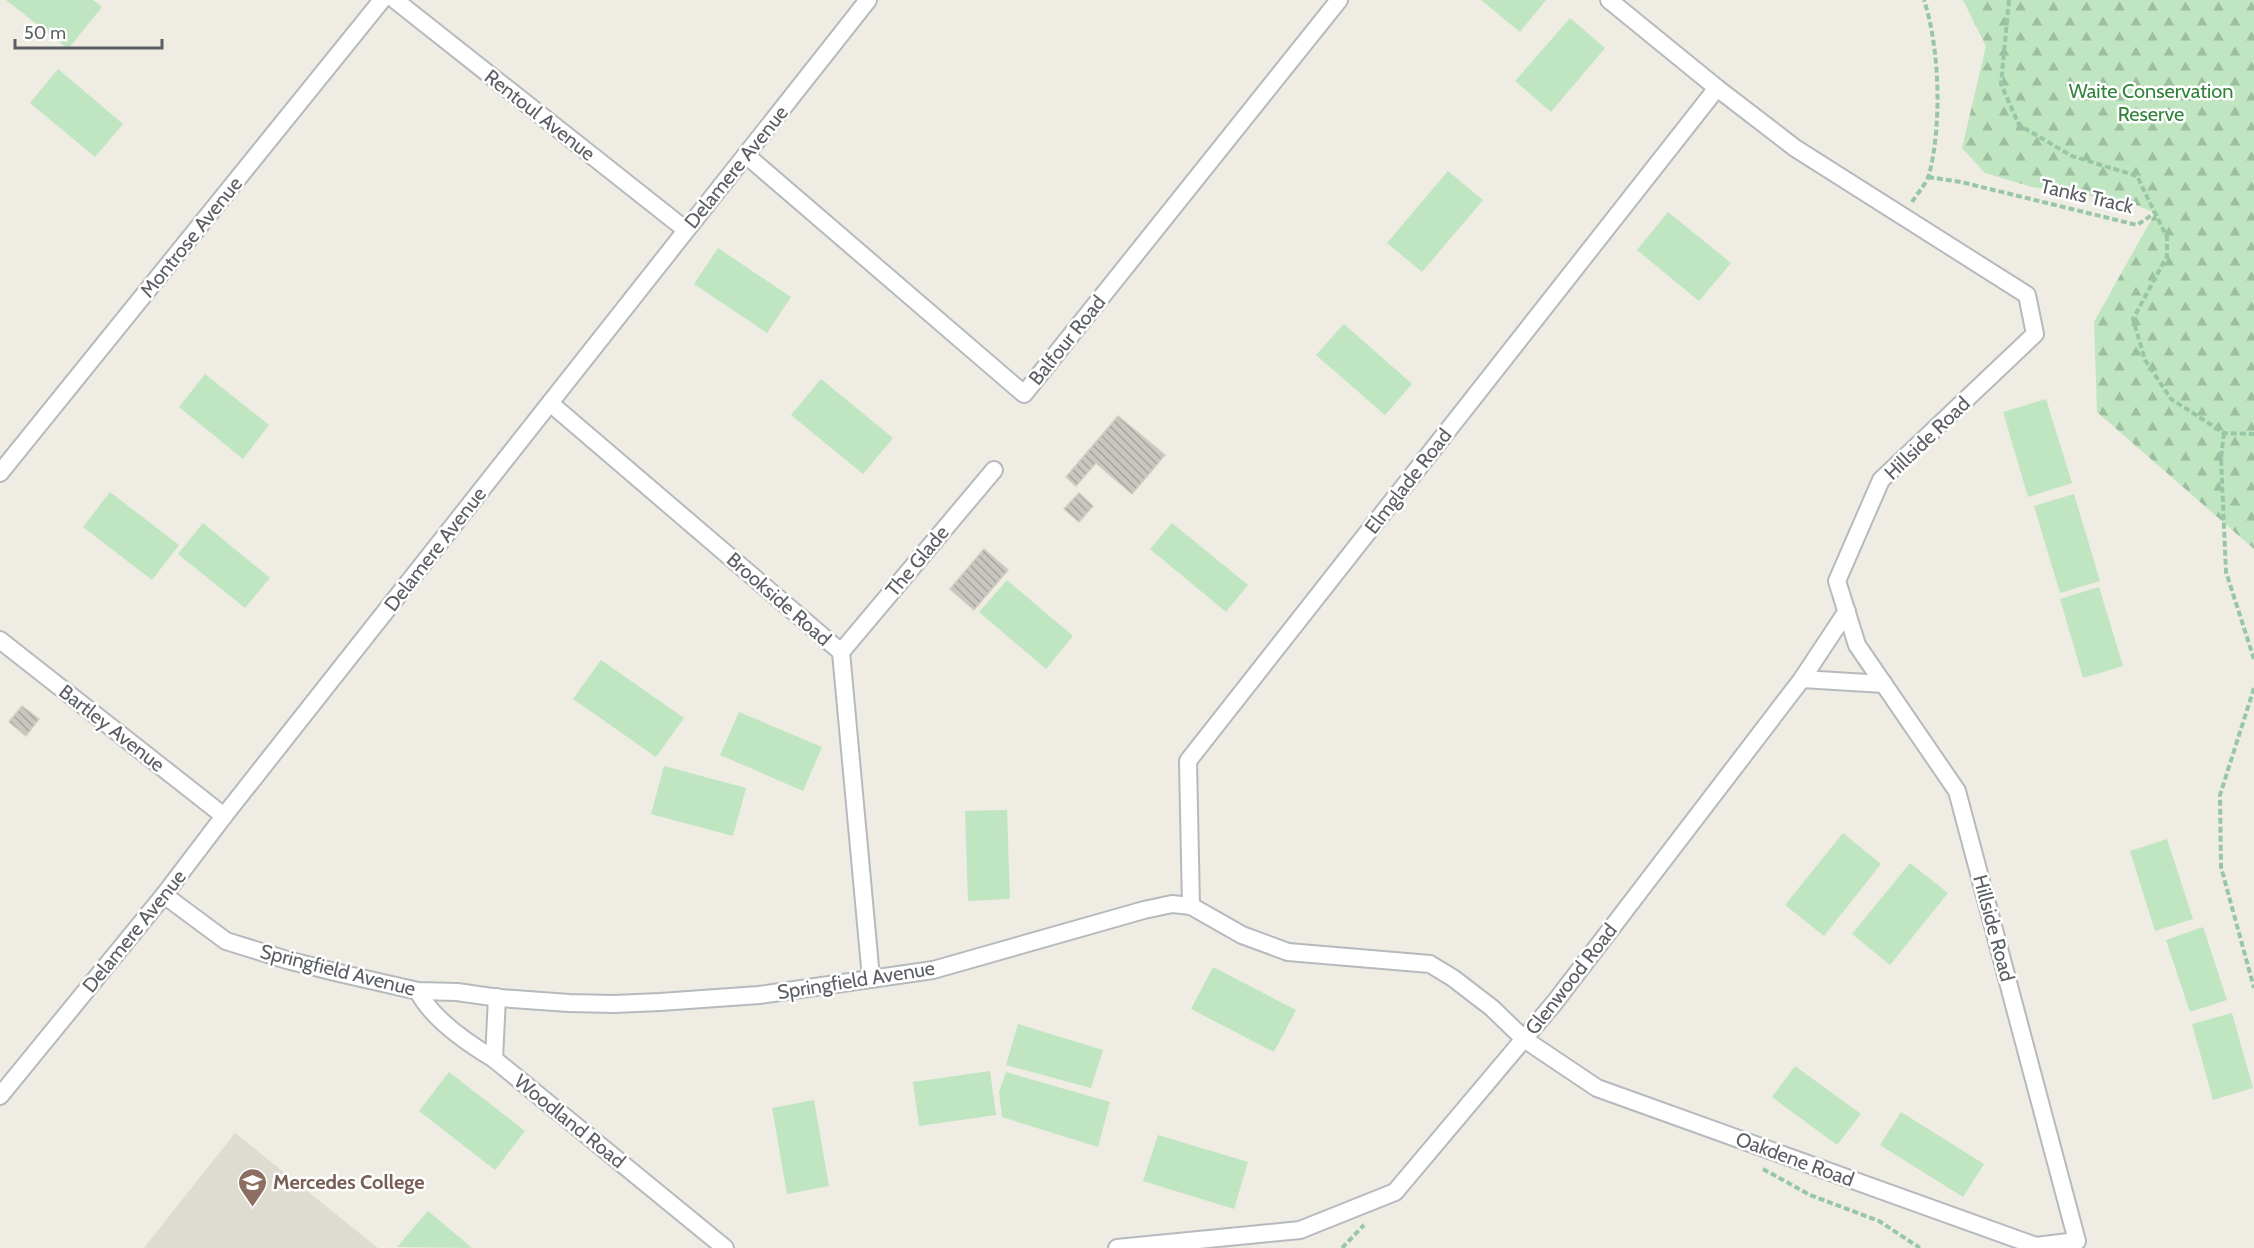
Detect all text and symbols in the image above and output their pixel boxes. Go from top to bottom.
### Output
scale bar [15,12,162,50]
text: 50 m [24,22,66,44]
street label: Rentoul Avenue [480,64,600,166]
park label: Waite Conservation Reserve [2069,79,2233,126]
street label: Delamere Avenue [679,101,793,233]
street label: Montrose Avenue [135,172,247,302]
street label: Tanks Track [2038,174,2136,218]
street label: Balfour Road [1024,290,1110,390]
street label: Hillside Road [1879,391,1975,485]
street label: Elmglade Road [1359,424,1457,538]
street label: Delamere Avenue [379,482,491,616]
street label: The Glade [880,521,954,601]
street label: Brookside Road [722,547,836,651]
street label: Bartley Avenue [54,679,170,777]
street label: Delamere Avenue [77,865,191,997]
street label: Hillside Road [1968,872,2020,984]
street label: Glenwood Road [1520,919,1622,1039]
street label: Springfield Avenue [258,939,418,1001]
street label: Springfield Avenue [776,956,936,1004]
street label: Woodland Road [510,1069,630,1173]
street label: Oakdene Road [1733,1127,1857,1191]
school or university icon: Mercedes College [236,1166,268,1208]
place label: Mercedes College [273,1170,424,1194]

